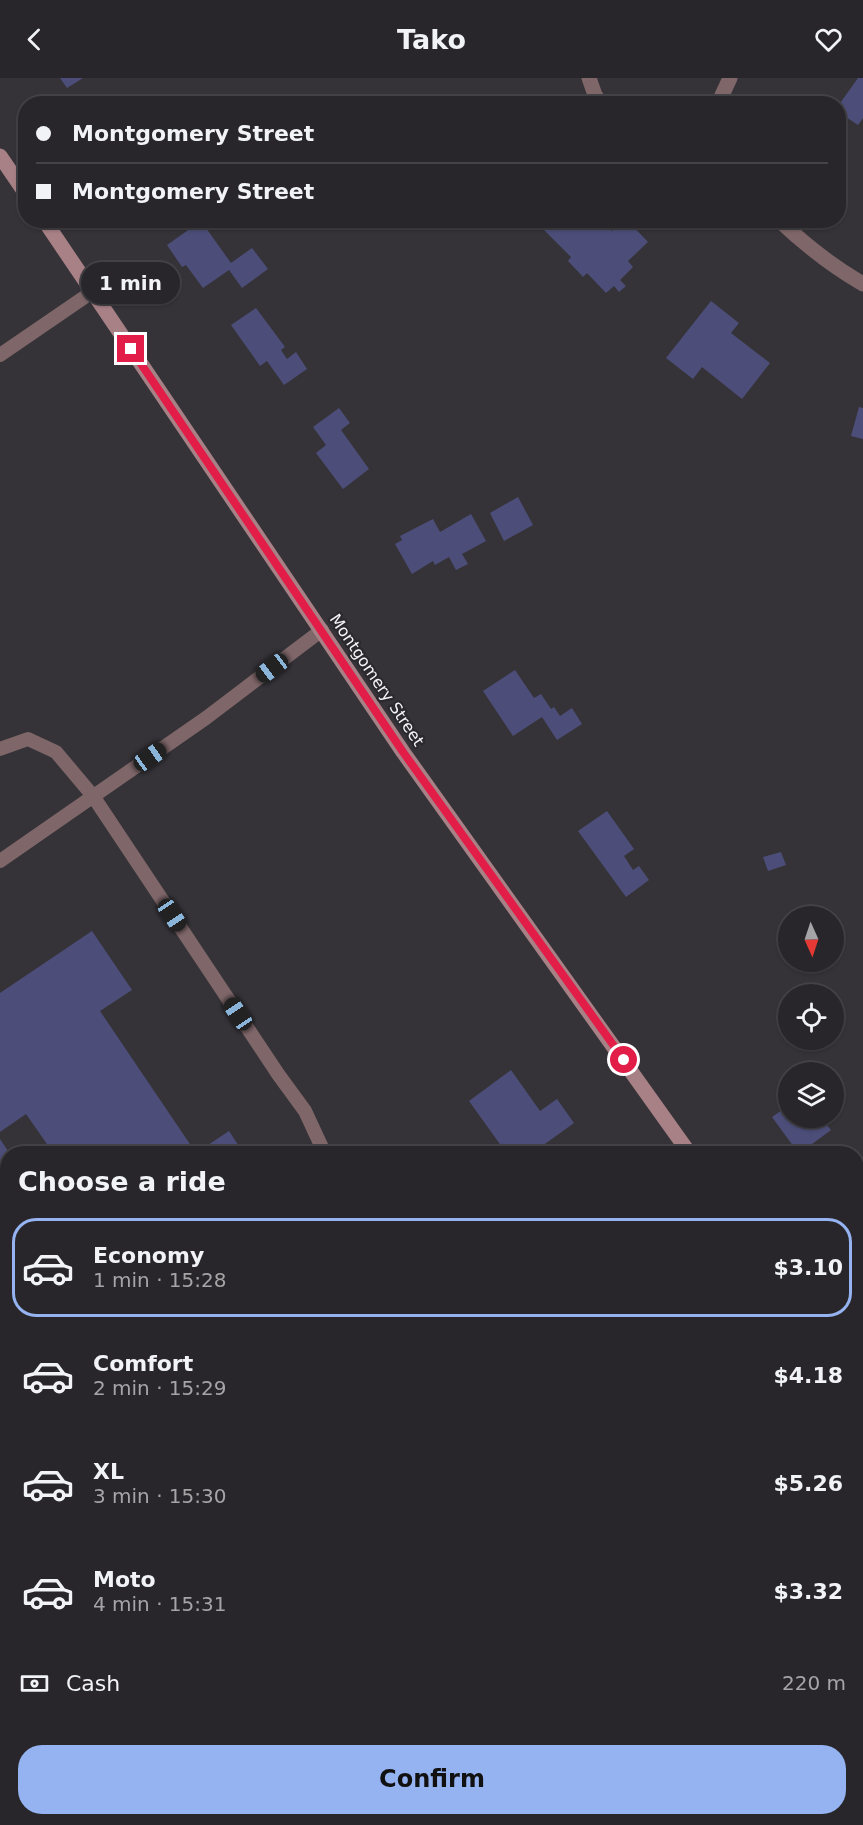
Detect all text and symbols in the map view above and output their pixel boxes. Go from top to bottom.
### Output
icon: back [18,23,51,56]
icon: heart [812,23,845,56]
text: Tako [397,24,466,55]
text: Montgomery Street [72,121,314,146]
text: Montgomery Street [72,179,314,204]
callout: 1 min [82,262,180,304]
text: 1 min [99,271,162,295]
route end [117,335,144,362]
street label: Montgomery Street [326,610,428,750]
car [252,650,292,686]
car [130,739,170,775]
car [154,895,190,935]
north arrow [778,906,844,972]
map controls [778,906,844,1128]
button: locate [778,984,844,1050]
car [220,994,256,1034]
route start [610,1046,637,1073]
button: layers [778,1062,844,1128]
text: Choose a ride [18,1166,226,1197]
icon: car [21,1241,75,1295]
text: Economy [93,1243,204,1268]
text: $3.10 [773,1255,843,1280]
text: 1 min · 15:28 [93,1268,227,1292]
icon: car [21,1349,75,1403]
text: Comfort [93,1351,193,1376]
text: $4.18 [773,1363,843,1388]
text: 2 min · 15:29 [93,1376,227,1400]
icon: car [21,1457,75,1511]
text: XL [93,1459,124,1484]
text: $5.26 [773,1471,843,1496]
text: 3 min · 15:30 [93,1484,227,1508]
icon: car [21,1565,75,1619]
text: Moto [93,1567,156,1592]
text: $3.32 [773,1579,843,1604]
text: 4 min · 15:31 [93,1592,227,1616]
icon: cash [18,1667,51,1700]
text: Cash [66,1671,120,1696]
text: 220 m [782,1671,846,1695]
button: Confirm [18,1745,846,1814]

